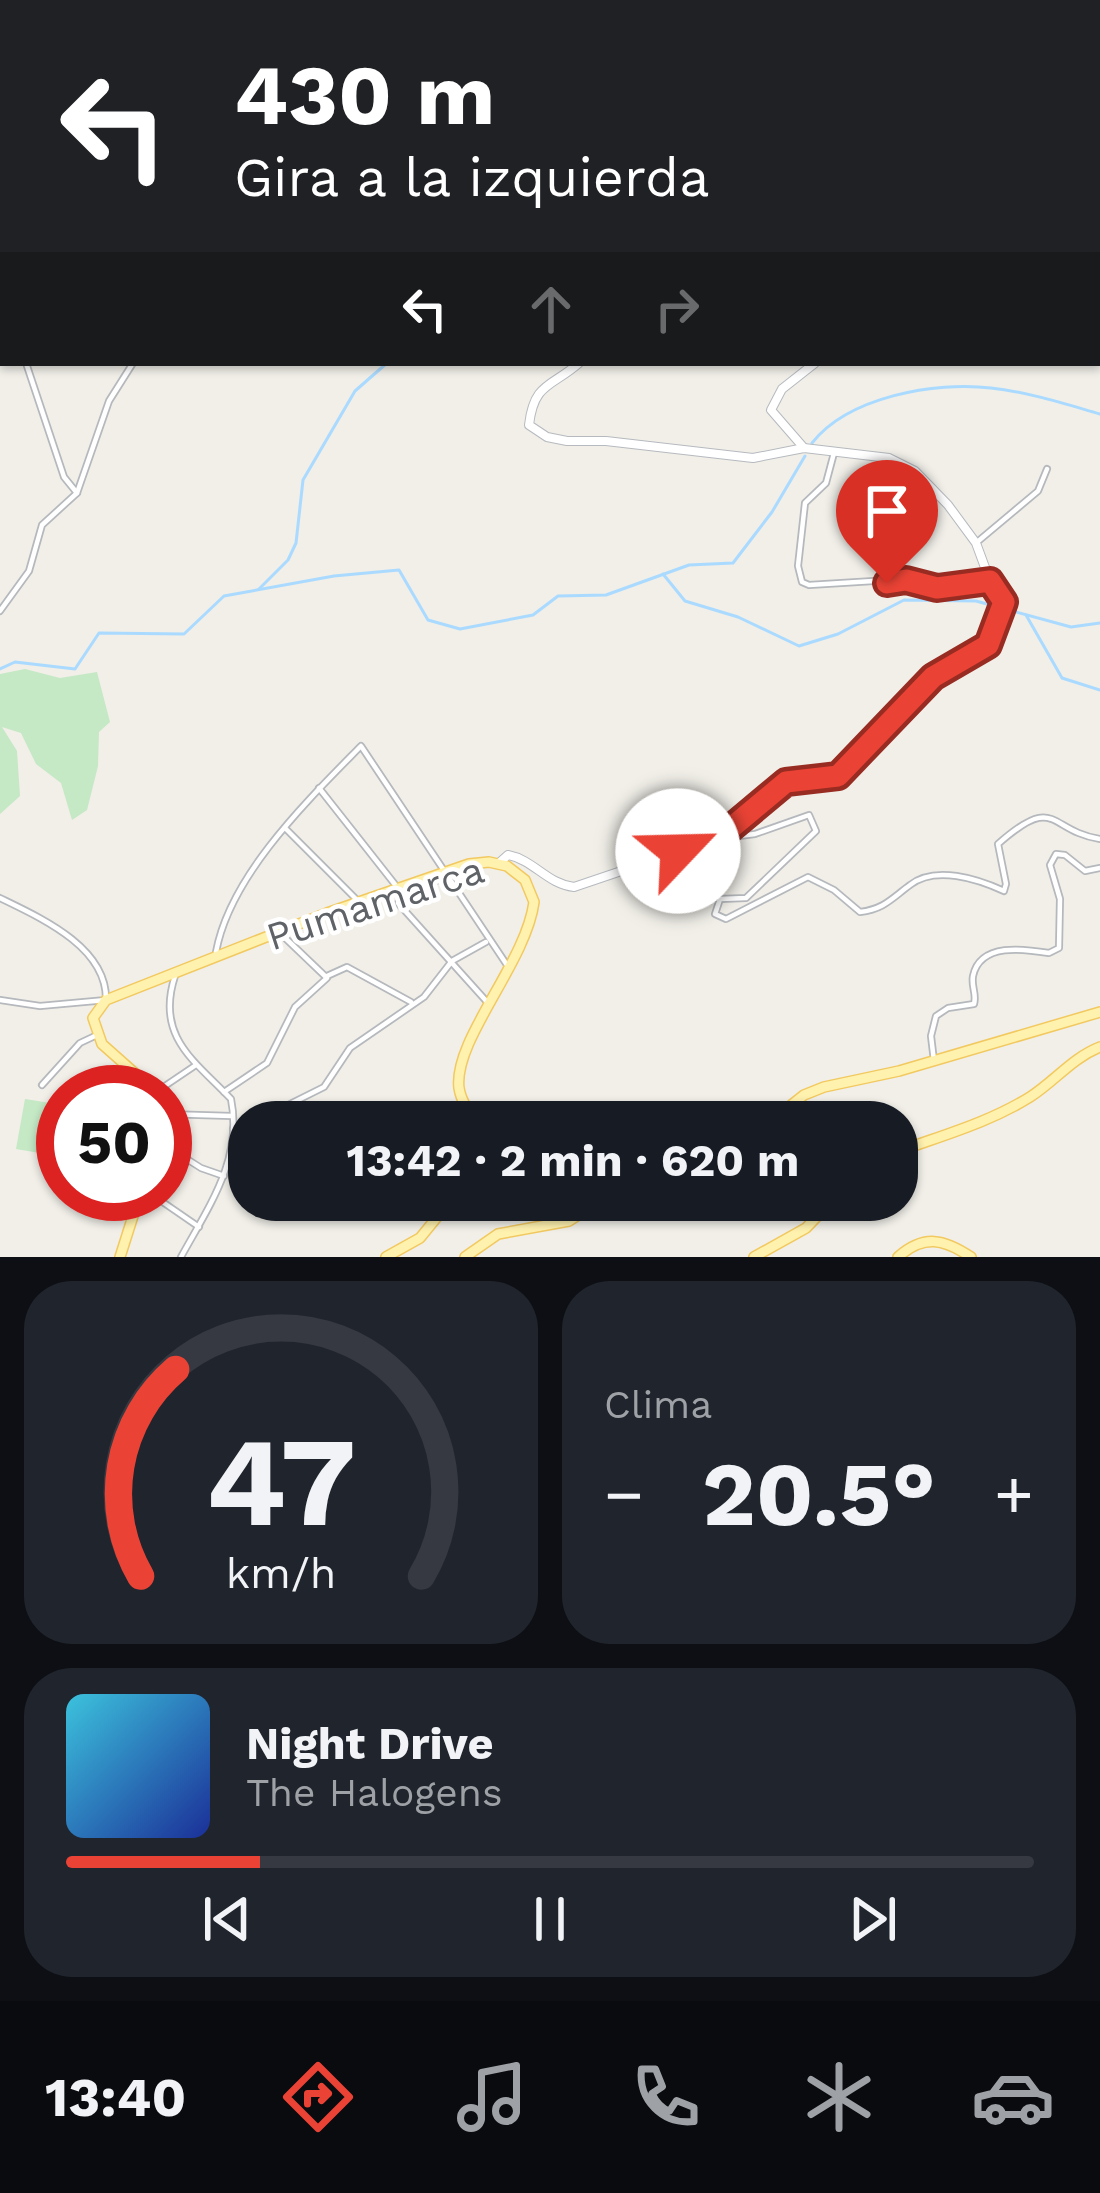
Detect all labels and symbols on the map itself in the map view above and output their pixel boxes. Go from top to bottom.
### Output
pin [836,460,938,583]
position arrow [615,788,741,914]
street label: Pumamarca [261,847,489,959]
speed limit sign: 50 [36,1065,192,1221]

